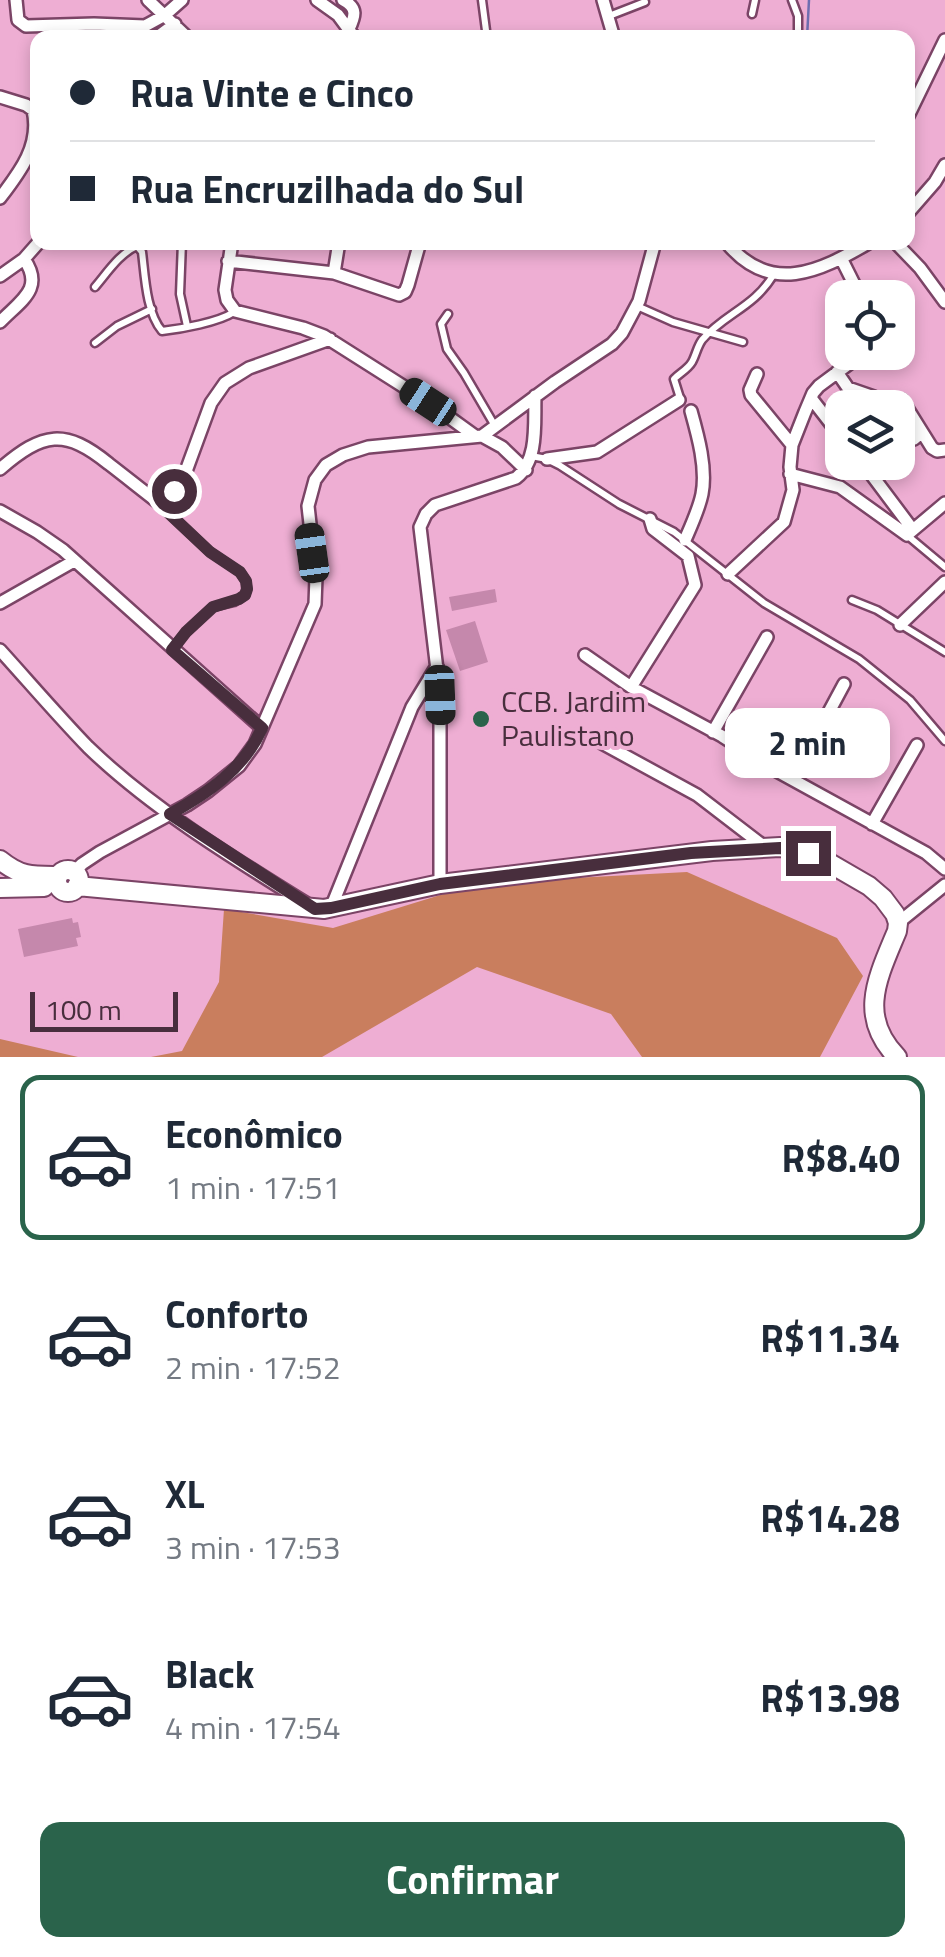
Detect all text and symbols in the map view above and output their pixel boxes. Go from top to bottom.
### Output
text: Rua Vinte e Cinco [130,64,414,122]
text: Rua Encruzilhada do Sul [130,160,524,218]
map controls [825,280,915,480]
button: locate [825,280,915,370]
car [395,373,461,431]
button: layers [825,390,915,480]
route start [152,469,197,514]
car [293,521,331,585]
car [424,664,456,726]
place label: CCB. Jardim Paulistano [501,678,646,758]
marker: CCB. Jardim Paulistano [470,708,492,730]
callout: 2 min [726,708,890,778]
text: 2 min [769,719,846,767]
route end [786,831,831,876]
scale bar [30,987,178,1032]
text: 100 m [45,988,122,1031]
text: Econômico [165,1105,343,1163]
icon: car [45,1113,135,1203]
text: R$8.40 [782,1129,900,1187]
text: 1 min · 17:51 [165,1163,341,1211]
text: Conforto [165,1285,308,1343]
icon: car [45,1293,135,1383]
text: R$11.34 [760,1309,900,1367]
text: 2 min · 17:52 [165,1343,341,1391]
text: XL [165,1465,205,1523]
icon: car [45,1473,135,1563]
text: R$14.28 [760,1489,900,1547]
text: 3 min · 17:53 [165,1523,341,1571]
text: Black [165,1645,254,1703]
icon: car [45,1653,135,1743]
text: R$13.98 [760,1669,900,1727]
text: 4 min · 17:54 [165,1703,341,1751]
button: Confirmar [40,1822,905,1937]

